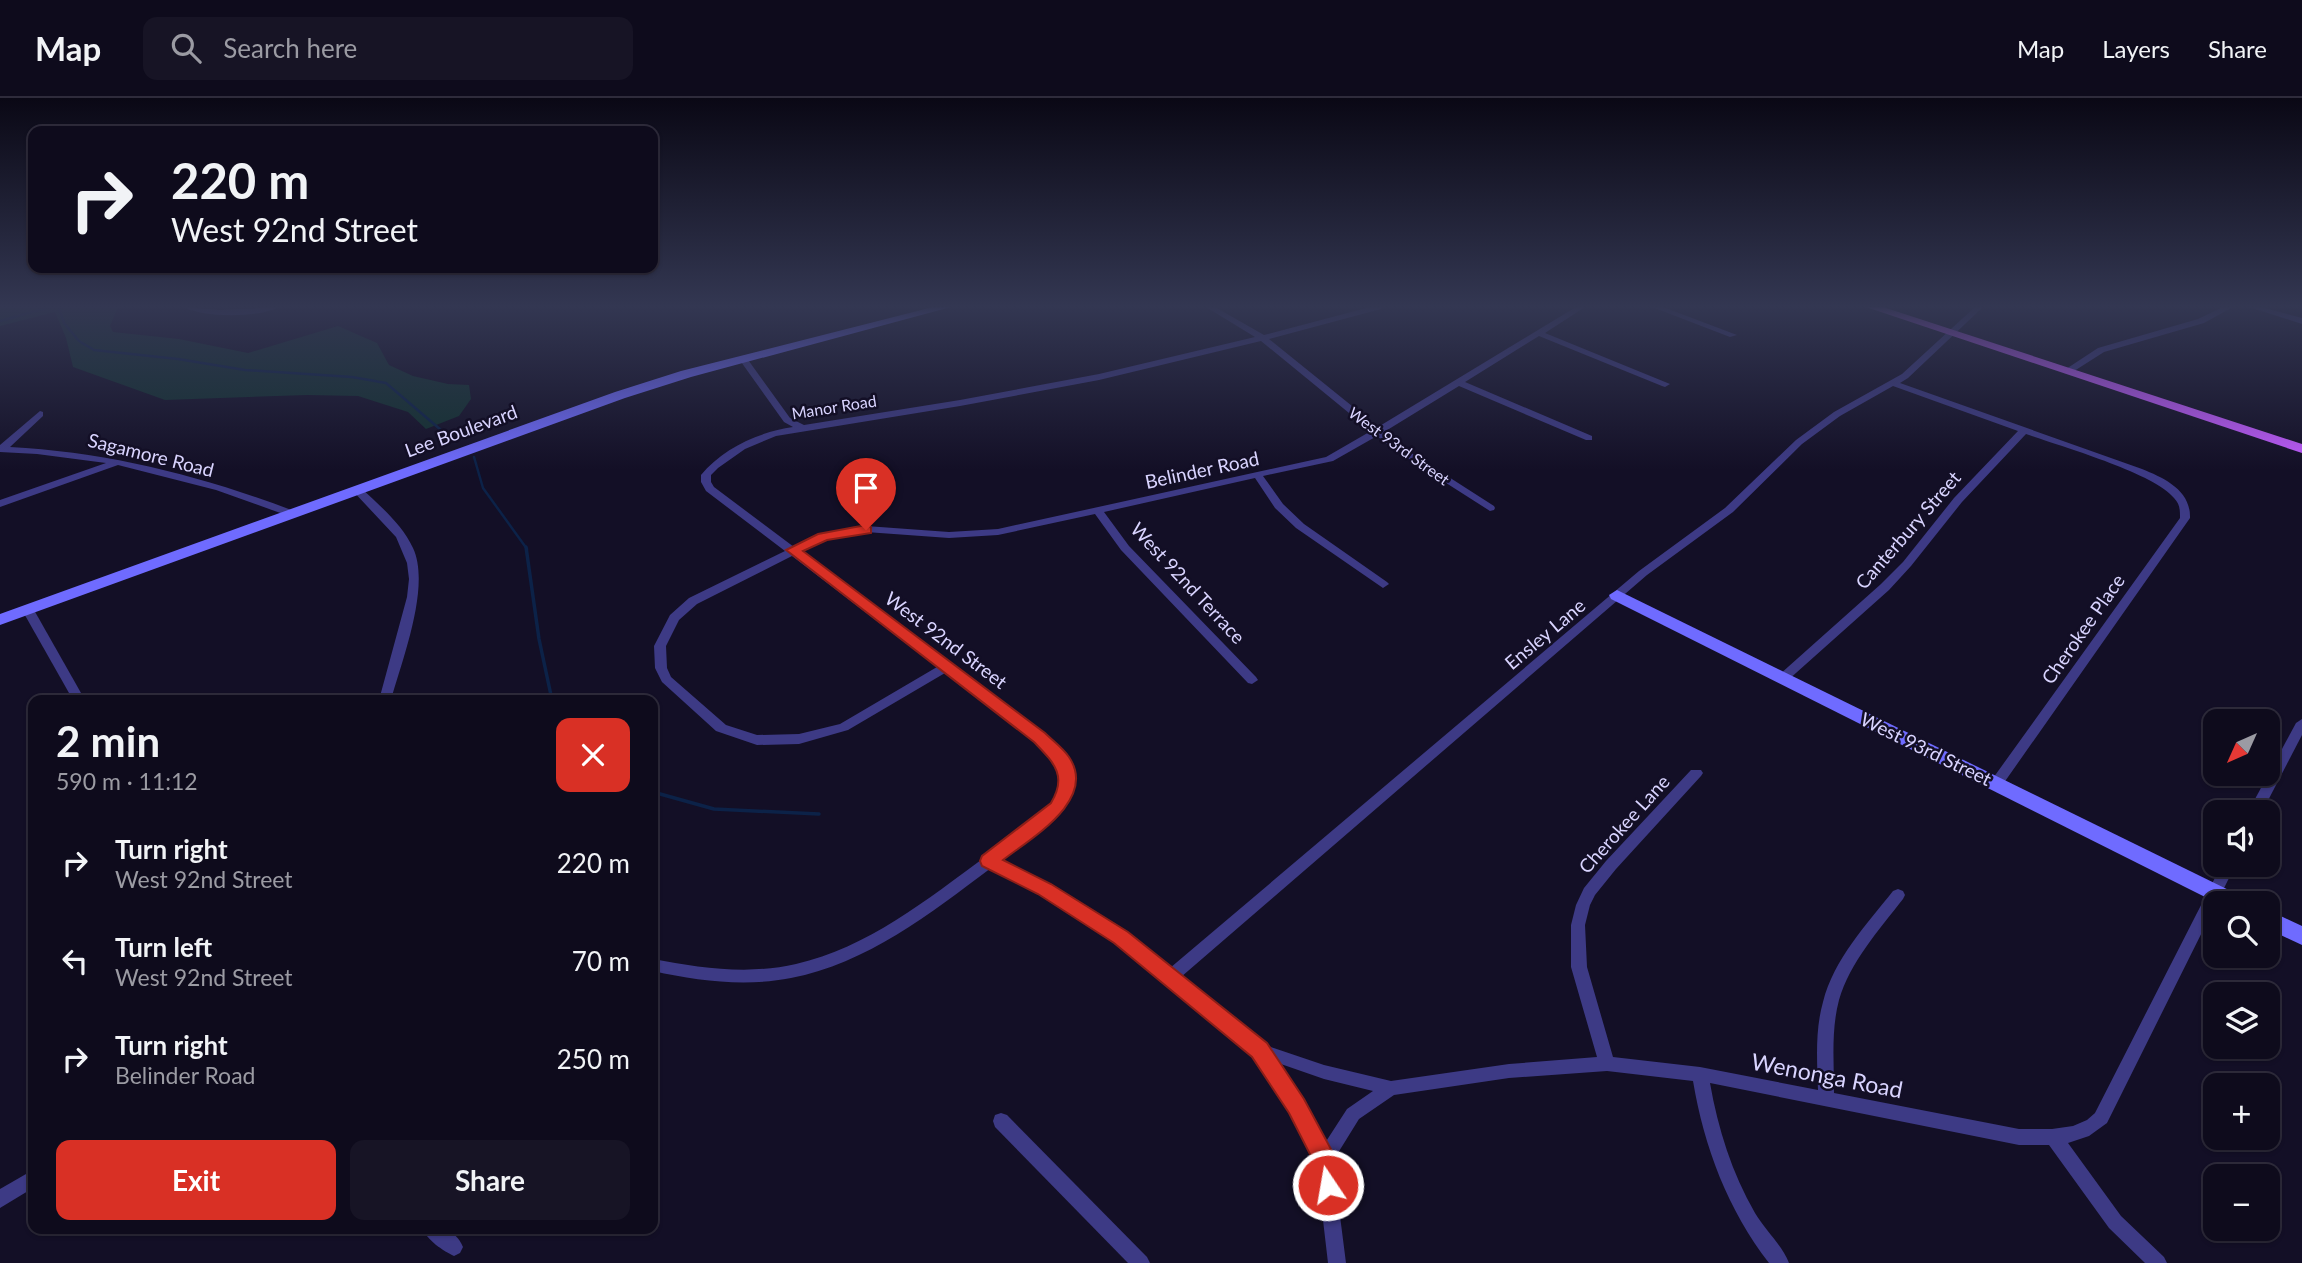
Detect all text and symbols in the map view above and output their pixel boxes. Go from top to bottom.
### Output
search box [143,17,633,80]
text: Map [35,28,101,68]
icon: search [167,29,205,67]
text: Search here [223,32,357,64]
text: Map [2017,34,2064,63]
text: Layers [2102,34,2170,63]
text: Share [2208,34,2267,63]
text: 220 m [171,151,309,209]
icon: right [56,154,147,245]
text: West 92nd Street [171,210,418,249]
street label: Manor Road [790,390,878,423]
street label: Lee Boulevard [401,400,520,462]
street label: West 93rd Street [1345,403,1454,489]
street label: Sagamore Road [86,428,216,481]
street label: Belinder Road [1143,446,1261,493]
pin [836,458,896,530]
street label: Canterbury Street [1850,466,1965,593]
icon: arrive [847,469,885,507]
street label: West 92nd Terrace [1126,517,1250,648]
street label: Cherokee Place [2036,569,2129,688]
street label: West 92nd Street [881,586,1012,693]
street label: Ensley Lane [1500,593,1590,674]
street label: West 93rd Street [1857,707,1996,790]
north arrow [2203,709,2280,786]
map controls [2203,709,2280,1241]
text: 2 min [56,716,160,766]
button: close [556,718,630,792]
text: 590 m · 11:12 [56,767,198,795]
street label: Cherokee Lane [1573,770,1674,878]
button: sound [2203,800,2280,877]
text: Turn right [115,833,228,865]
icon: right [56,844,94,882]
text: 220 m [557,847,630,879]
text: West 92nd Street [115,865,293,893]
button: search [2203,891,2280,968]
text: Turn left [115,931,212,963]
icon: left [56,942,94,980]
text: 70 m [572,945,630,977]
text: West 92nd Street [115,963,293,991]
button: layers [2203,982,2280,1059]
text: Turn right [115,1029,228,1061]
icon: right [56,1040,94,1078]
text: 250 m [557,1043,630,1075]
street label: Wenonga Road [1749,1047,1905,1103]
text: Belinder Road [115,1061,255,1089]
button: + [2203,1073,2280,1150]
button: Exit [56,1140,336,1220]
button: Share [350,1140,630,1220]
position arrow [1291,1148,1365,1222]
button: − [2203,1164,2280,1241]

